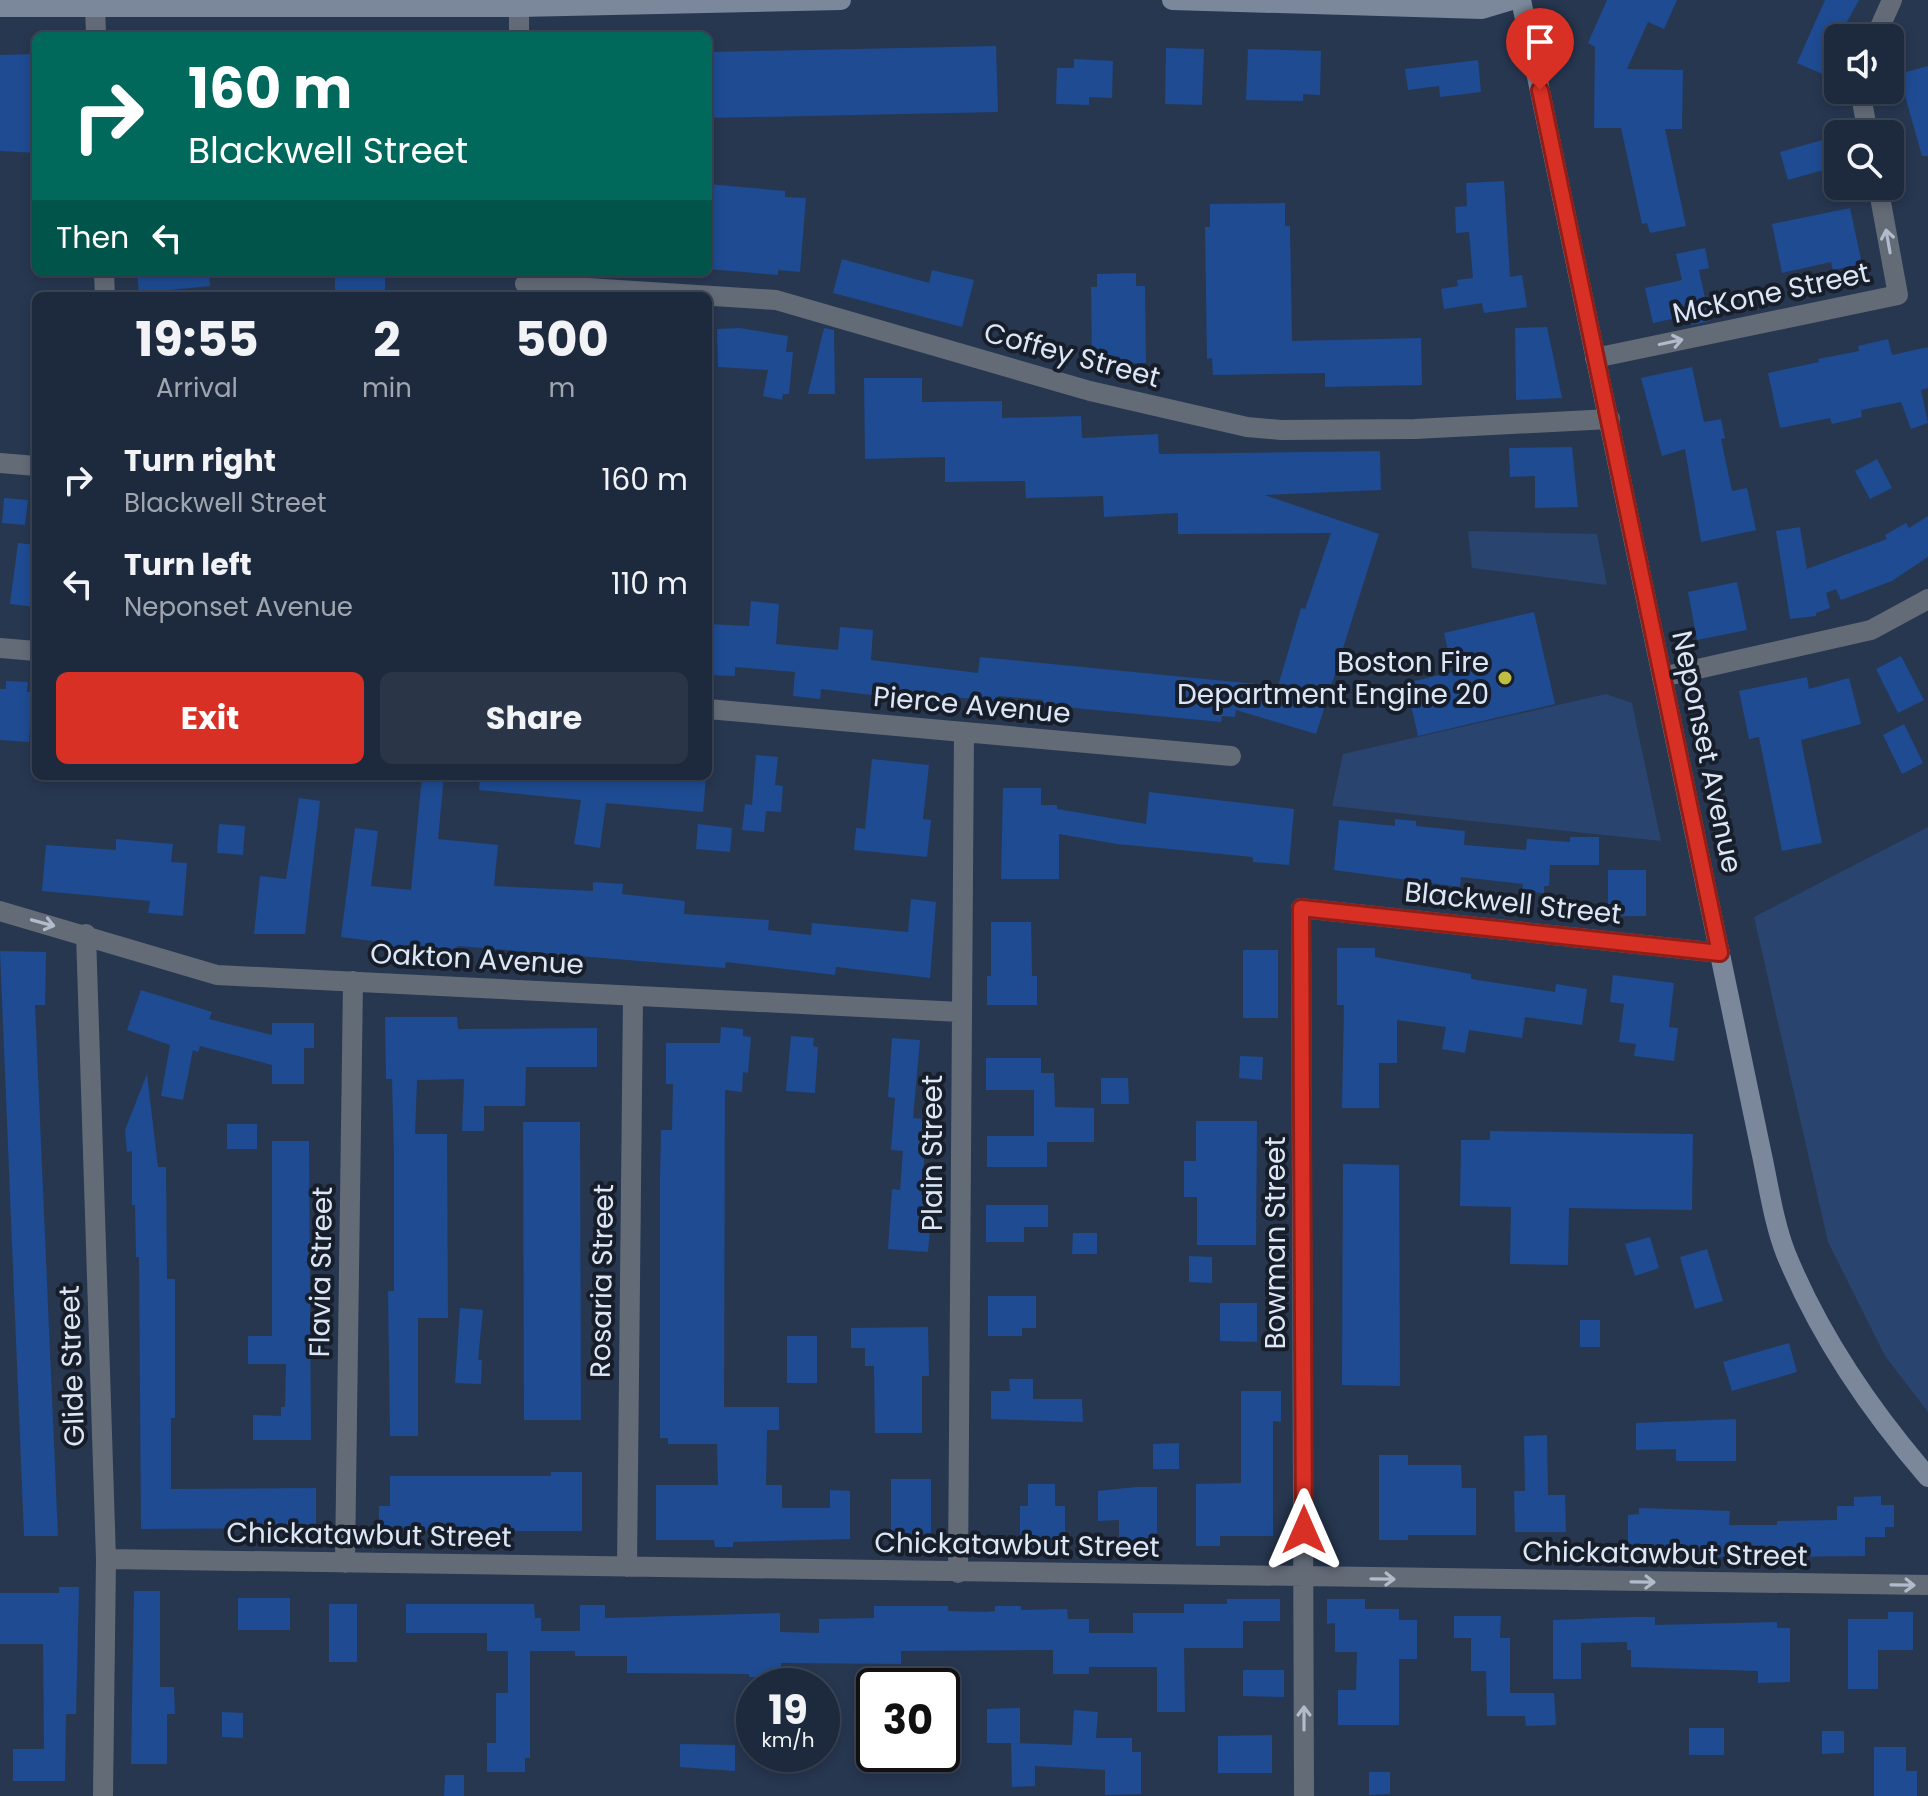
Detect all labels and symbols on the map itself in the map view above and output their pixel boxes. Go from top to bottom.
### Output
pin [1506,8,1574,90]
one-way arrow [1879,228,1894,254]
street label: McKone Street [1669,253,1873,333]
street label: Coffey Street [980,313,1164,397]
one-way arrow [1658,334,1683,349]
street label: Neponset Avenue [1662,627,1752,877]
place label: Boston Fire Department Engine 20 [1177,643,1489,714]
marker: Boston Fire Department Engine 20 [1496,669,1514,687]
street label: Pierce Avenue [872,677,1072,733]
street label: Blackwell Street [1403,872,1623,934]
one-way arrow [30,916,56,931]
street label: Oakton Avenue [369,934,585,984]
street label: Plain Street [913,1075,952,1231]
street label: Bowman Street [1256,1136,1295,1350]
street label: Rosaria Street [581,1184,623,1378]
street label: Flavia Street [300,1186,342,1358]
street label: Glide Street [50,1285,94,1447]
position arrow [1262,1488,1346,1572]
street label: Chickatawbut Street [226,1513,512,1557]
street label: Chickatawbut Street [874,1523,1160,1567]
street label: Chickatawbut Street [1522,1532,1808,1576]
one-way arrow [1369,1571,1396,1587]
one-way arrow [1629,1574,1656,1590]
one-way arrow [1889,1577,1916,1593]
speed limit sign: 30 [856,1668,960,1772]
one-way arrow [1296,1705,1312,1732]

